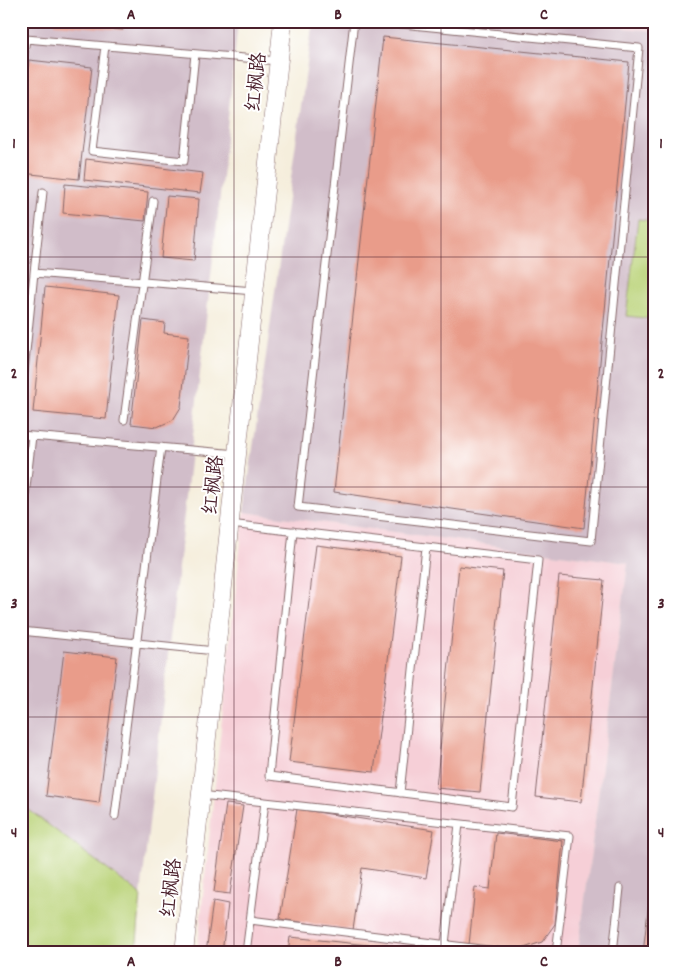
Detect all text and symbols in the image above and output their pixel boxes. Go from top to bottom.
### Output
text: A [127,4,136,27]
text: B [334,4,342,27]
text: C [540,4,548,27]
street label: 红枫路 [241,50,275,114]
text: 1 [12,133,16,156]
text: 1 [659,133,663,156]
text: 2 [11,363,18,386]
text: 2 [658,363,665,386]
street label: 红枫路 [198,453,232,517]
text: 3 [10,593,18,616]
text: 3 [657,593,665,616]
text: 4 [11,822,17,845]
text: 4 [658,822,664,845]
street label: 红枫路 [156,856,190,920]
text: A [127,951,136,974]
text: B [334,951,342,974]
text: C [540,951,548,974]

